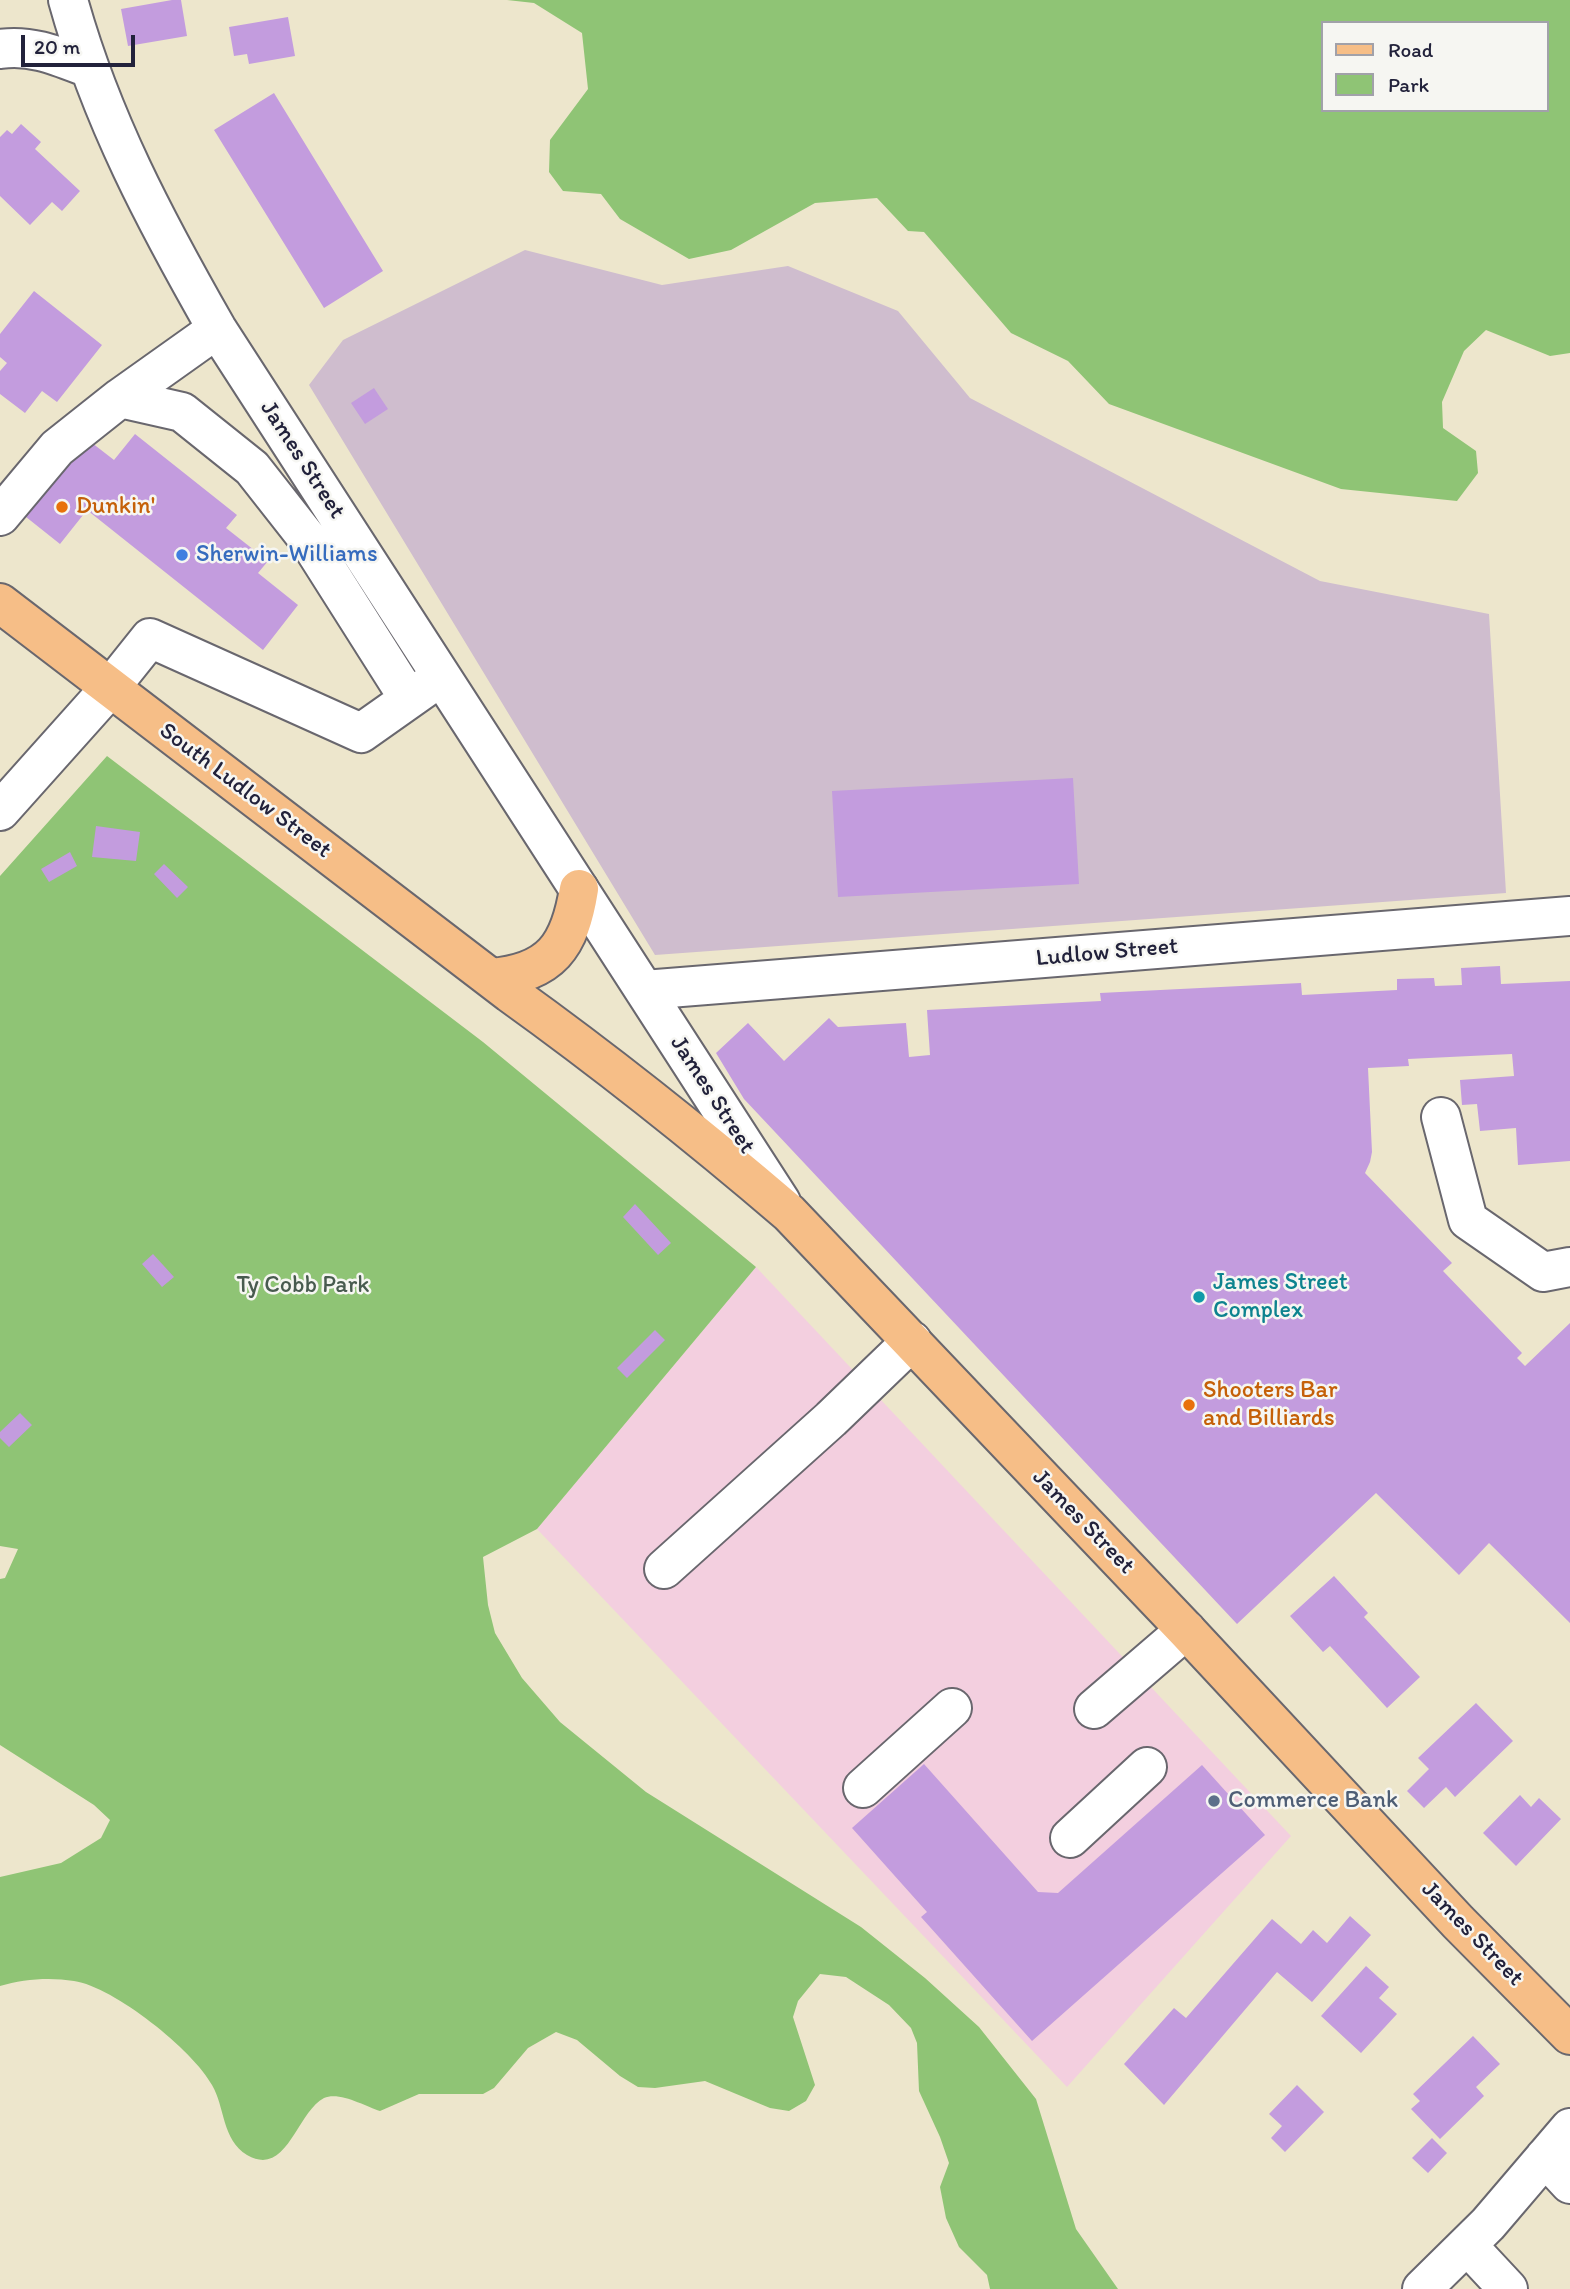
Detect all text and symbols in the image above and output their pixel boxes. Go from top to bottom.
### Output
scale bar [24,21,138,65]
legend [1322,21,1549,112]
text: 20 m [34,34,80,59]
text: Road [1388,37,1433,62]
text: Park [1388,72,1429,97]
street label: James Street [253,396,351,524]
place label: Dunkin' [76,493,155,521]
marker: Dunkin' [54,499,70,515]
place label: Sherwin-Williams [196,541,378,569]
marker: Sherwin-Williams [174,547,190,563]
street label: South Ludlow Street [153,717,337,865]
street label: Ludlow Street [1035,932,1179,974]
street label: James Street [663,1031,761,1159]
place label: James Street Complex [1213,1269,1348,1325]
park label: Ty Cobb Park [237,1272,369,1300]
marker: James Street Complex [1191,1289,1207,1305]
place label: Shooters Bar and Billiards [1203,1377,1338,1433]
marker: Shooters Bar and Billiards [1181,1397,1197,1413]
street label: James Street [1026,1464,1140,1580]
place label: Commerce Bank [1228,1787,1398,1815]
marker: Commerce Bank [1206,1793,1222,1809]
street label: James Street [1415,1876,1529,1992]

